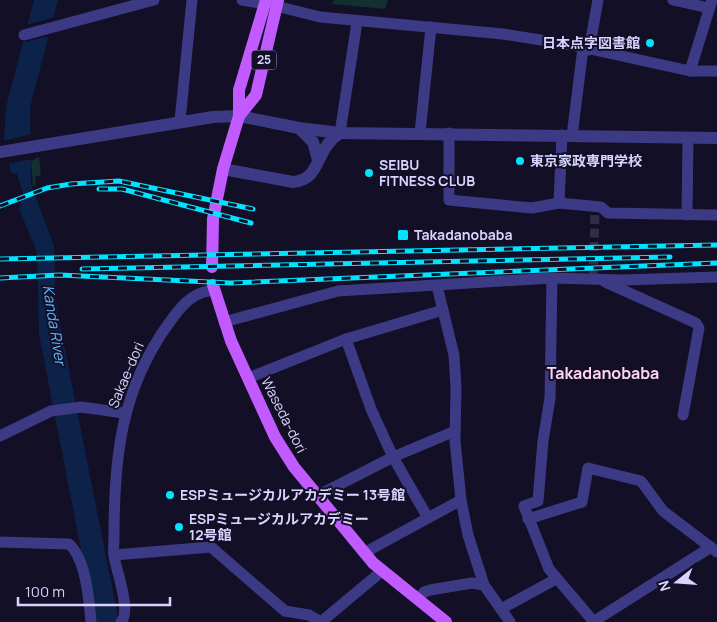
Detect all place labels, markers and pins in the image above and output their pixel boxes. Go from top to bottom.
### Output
place label: 日本点字図書館 [542,33,640,52]
marker: 日本点字図書館 [644,37,656,49]
place label: 東京家政専門学校 [530,151,642,170]
place label: SEIBU FITNESS CLUB [379,155,475,190]
marker: 東京家政専門学校 [514,155,526,167]
marker: SEIBU FITNESS CLUB [363,167,375,179]
place label: Takadanobaba [414,225,513,244]
marker: Takadanobaba [396,228,410,242]
place label: ESPミュージカルアカデミー 13号館 [180,485,405,504]
marker: ESPミュージカルアカデミー 13号館 [164,489,176,501]
place label: ESPミュージカルアカデミー 12号館 [189,509,369,544]
marker: ESPミュージカルアカデミー 12号館 [173,521,185,533]

